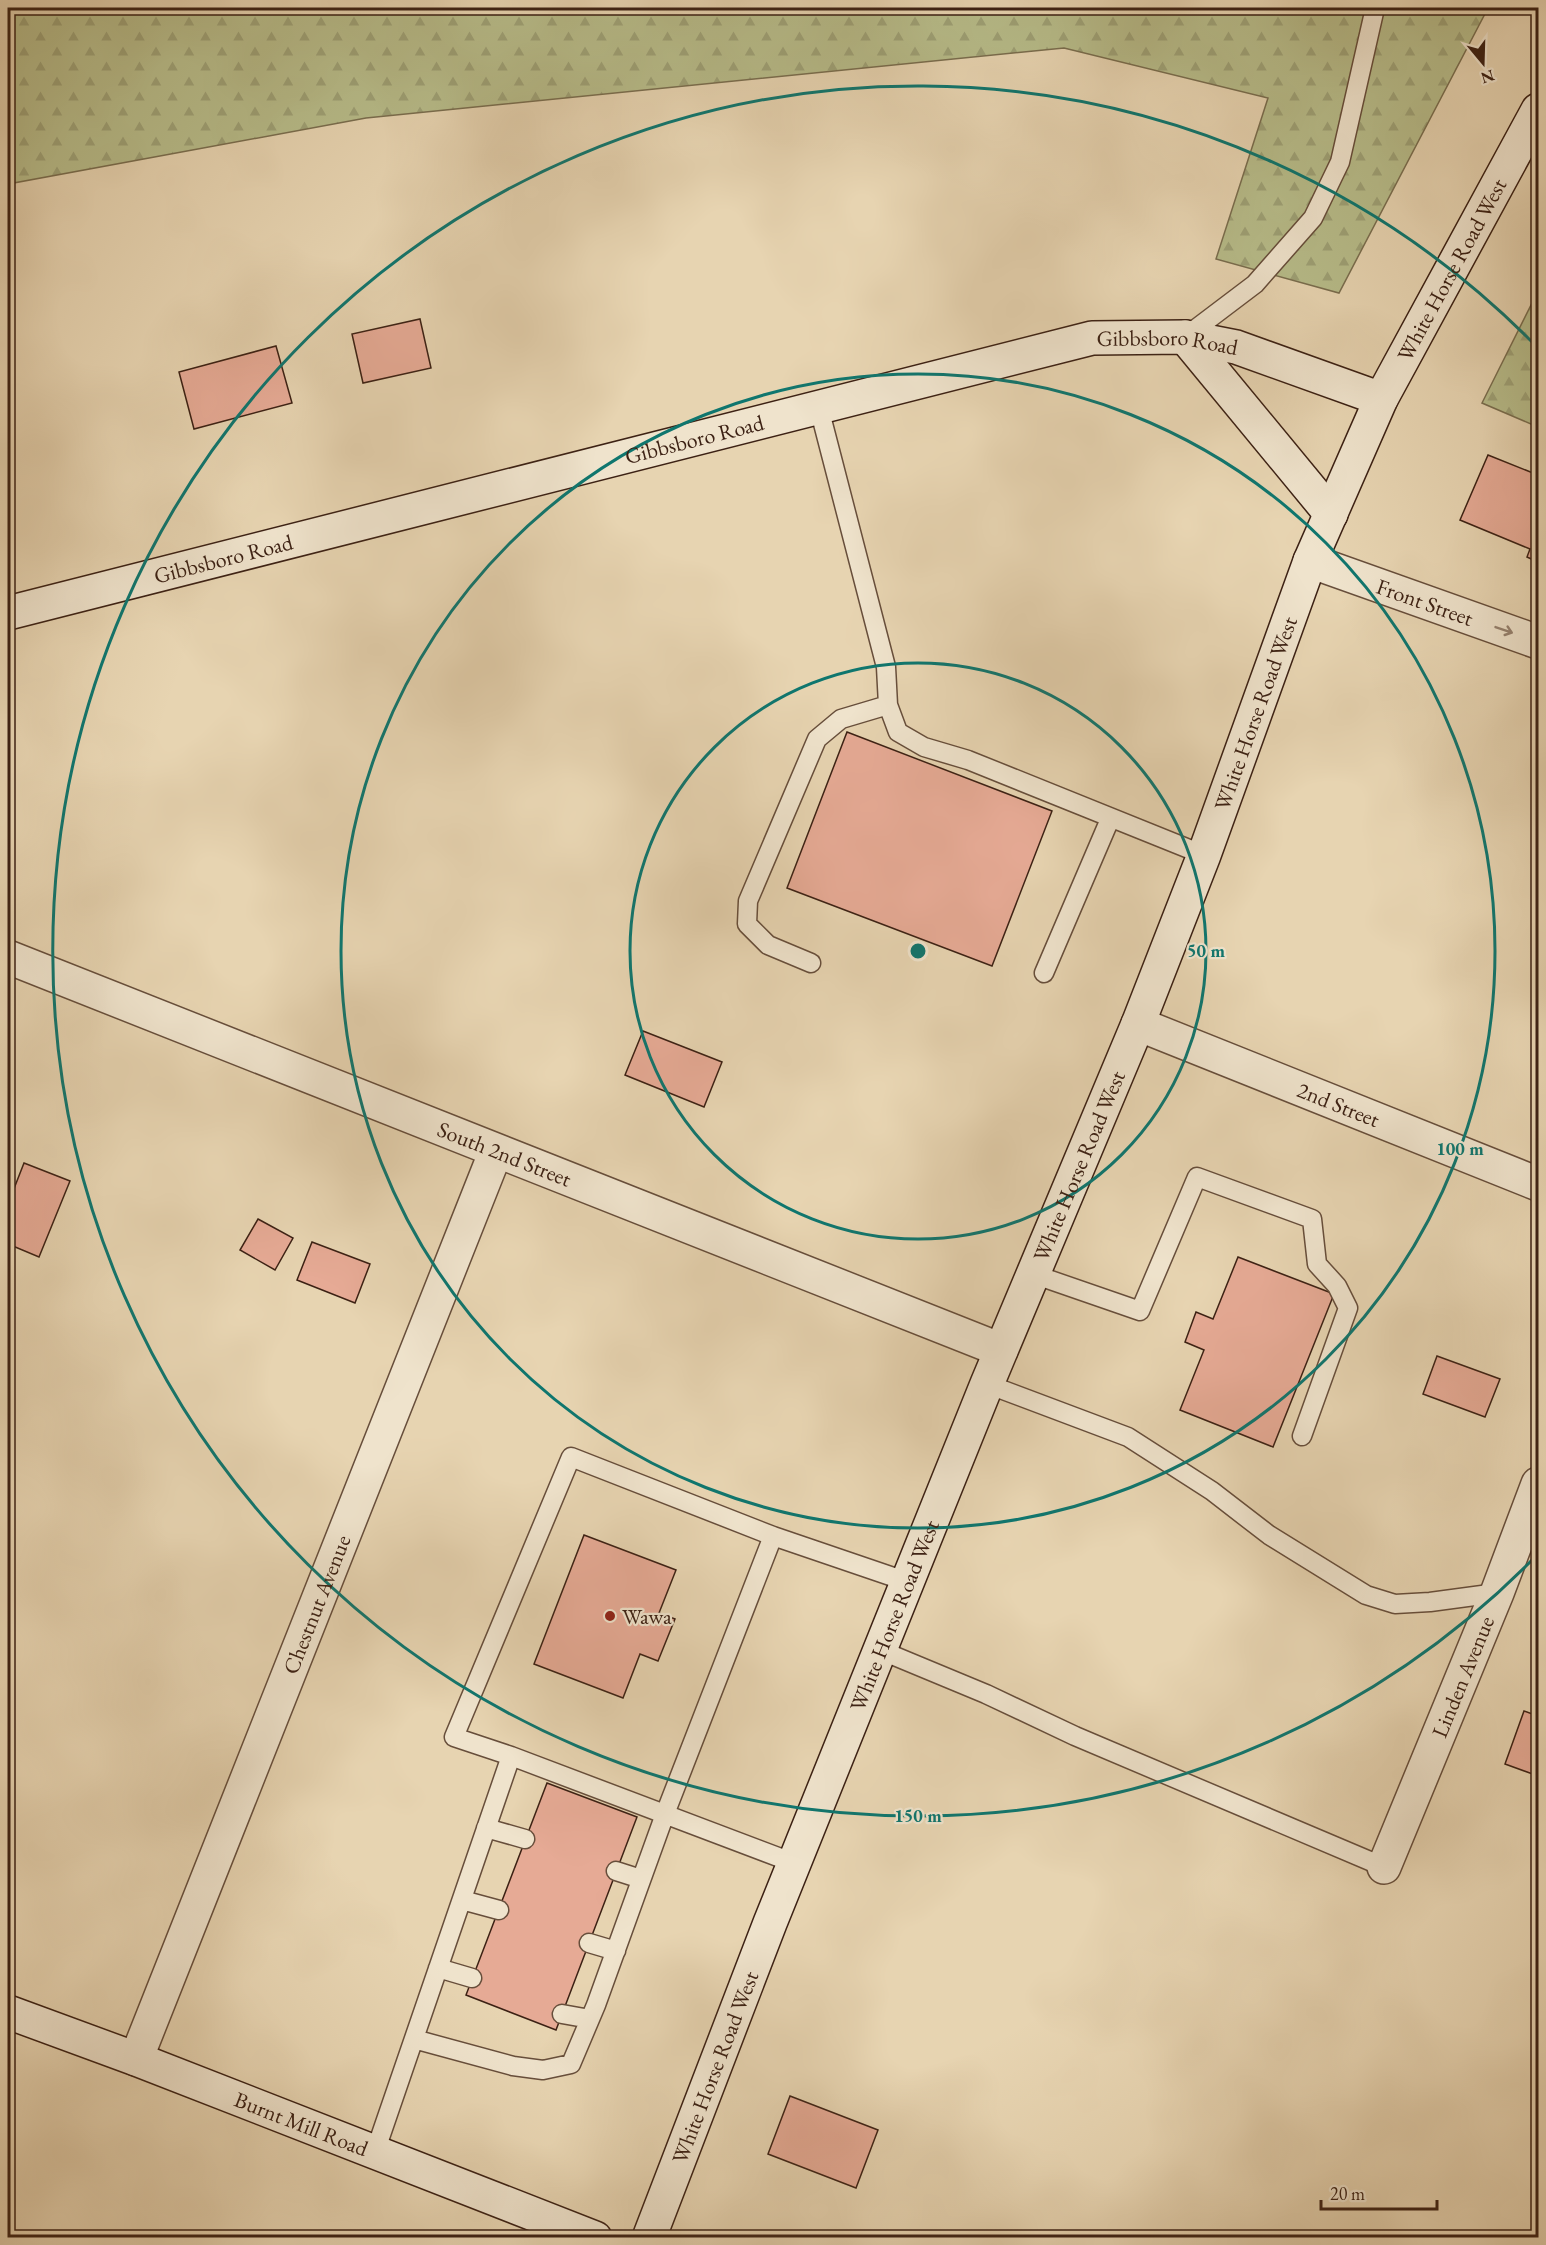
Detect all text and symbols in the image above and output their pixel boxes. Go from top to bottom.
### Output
north arrow [1453,33,1513,93]
text: N [1478,65,1497,89]
street label: White Horse Road West [1390,173,1513,366]
street label: Gibbsboro Road [1096,323,1241,362]
street label: Gibbsboro Road [622,408,768,471]
street label: Gibbsboro Road [151,527,297,590]
street label: Front Street [1372,572,1477,633]
street label: White Horse Road West [1207,612,1304,814]
one-way arrow [1494,625,1513,636]
text: 50 m [1187,939,1225,962]
centre of rings [908,941,928,961]
street label: White Horse Road West [1026,1066,1132,1266]
street label: 2nd Street [1293,1075,1384,1134]
street label: South 2nd Street [433,1114,576,1194]
text: 100 m [1436,1137,1484,1160]
street label: White Horse Road West [843,1515,946,1716]
street label: Chestnut Avenue [276,1530,357,1678]
place label: Wawa [622,1602,672,1631]
marker: Wawa [603,1609,617,1623]
street label: Linden Avenue [1425,1611,1501,1742]
text: 150 m [894,1804,942,1827]
street label: White Horse Road West [665,1967,765,2168]
street label: Burnt Mill Road [230,2085,373,2163]
scale bar [1321,2173,1436,2211]
text: 20 m [1330,2182,1365,2205]

